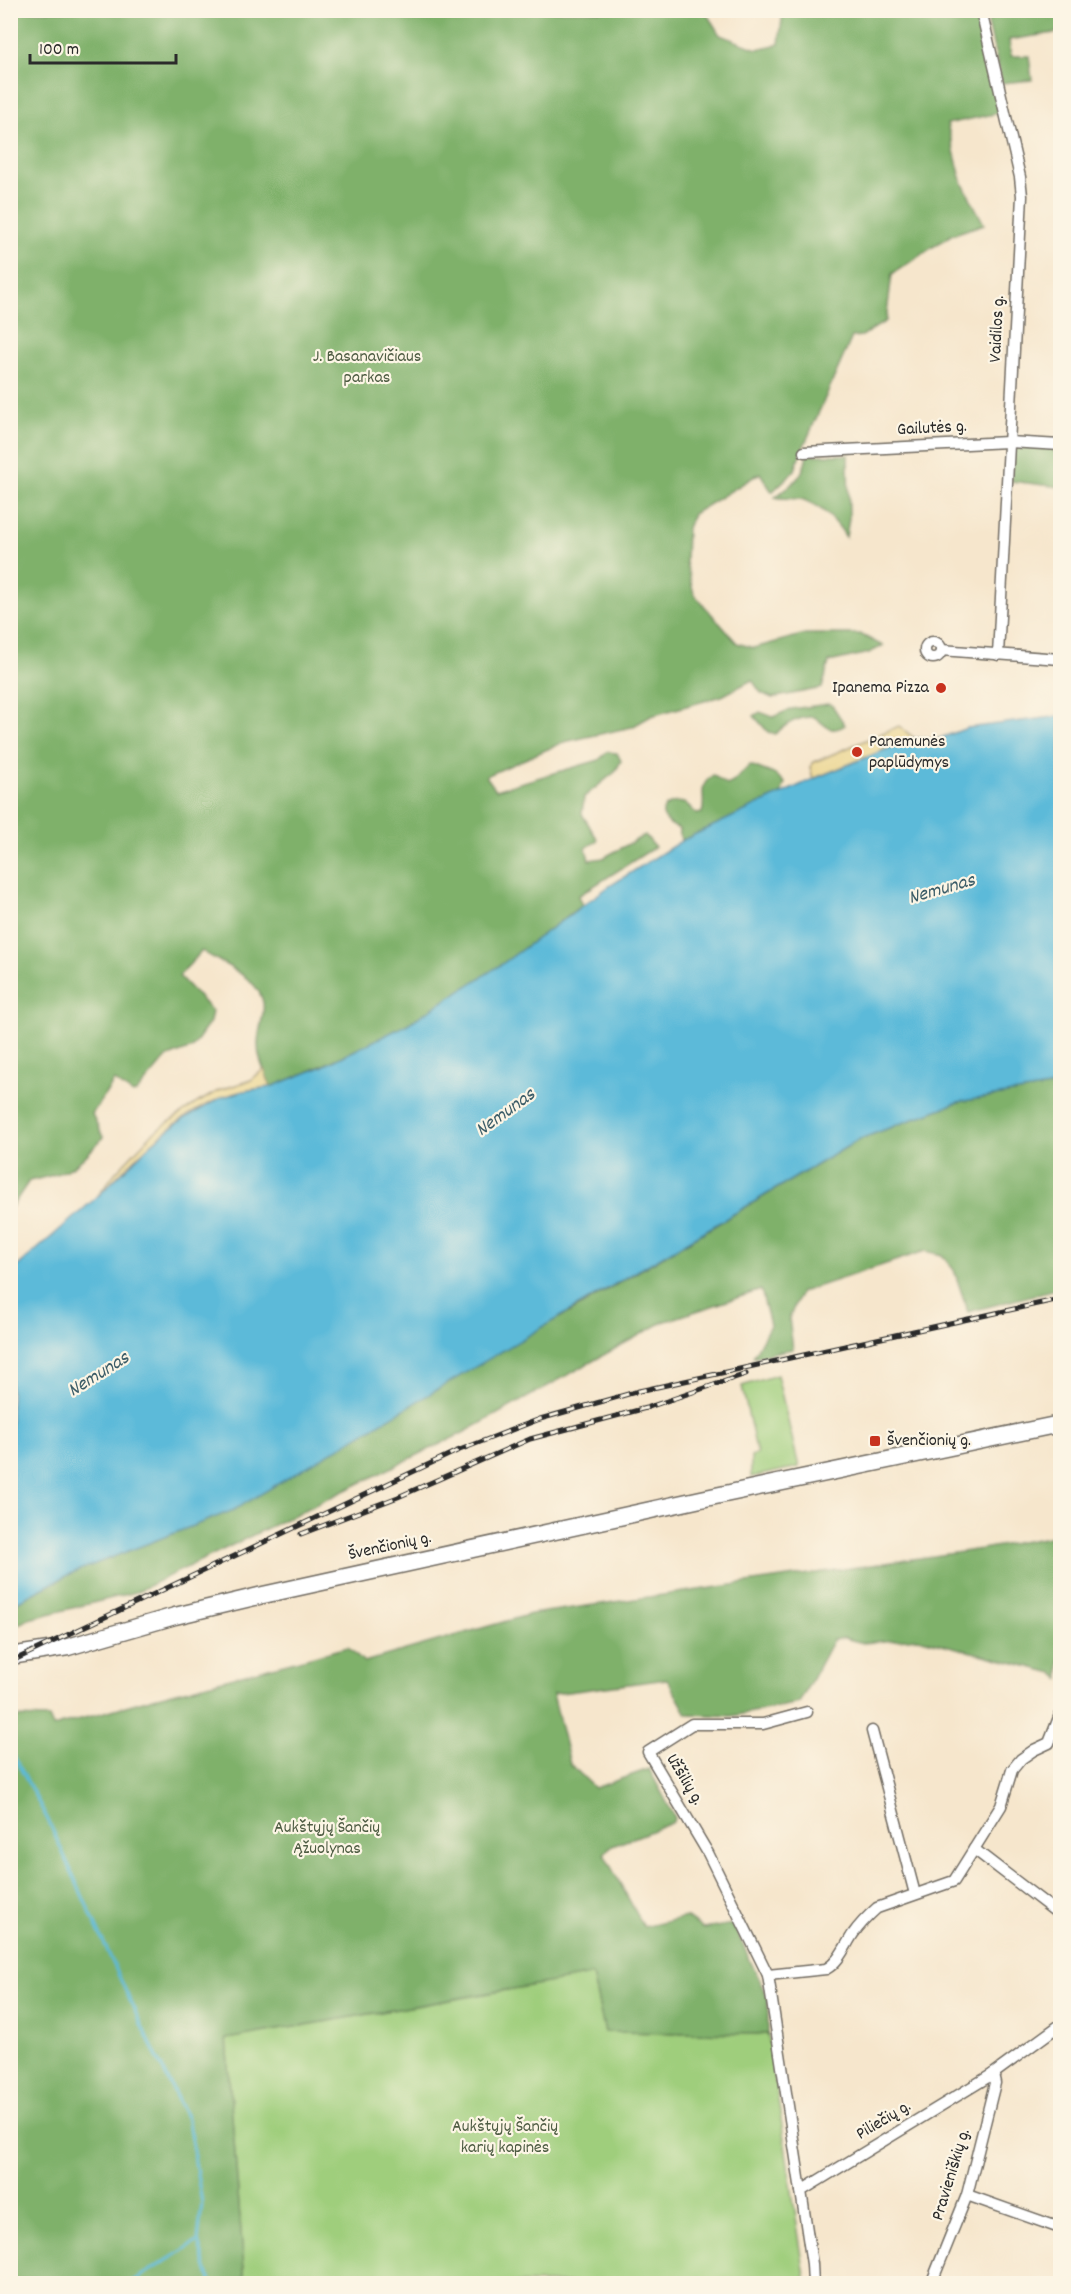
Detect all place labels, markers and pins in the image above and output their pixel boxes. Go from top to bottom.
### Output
place label: Ipanema Pizza [832,676,930,701]
marker: Ipanema Pizza [934,681,948,695]
place label: Panemunės paplūdymys [869,730,949,776]
marker: Panemunės paplūdymys [850,745,864,759]
place label: Švenčionių g. [887,1429,971,1454]
marker: Švenčionių g. [868,1434,882,1448]

